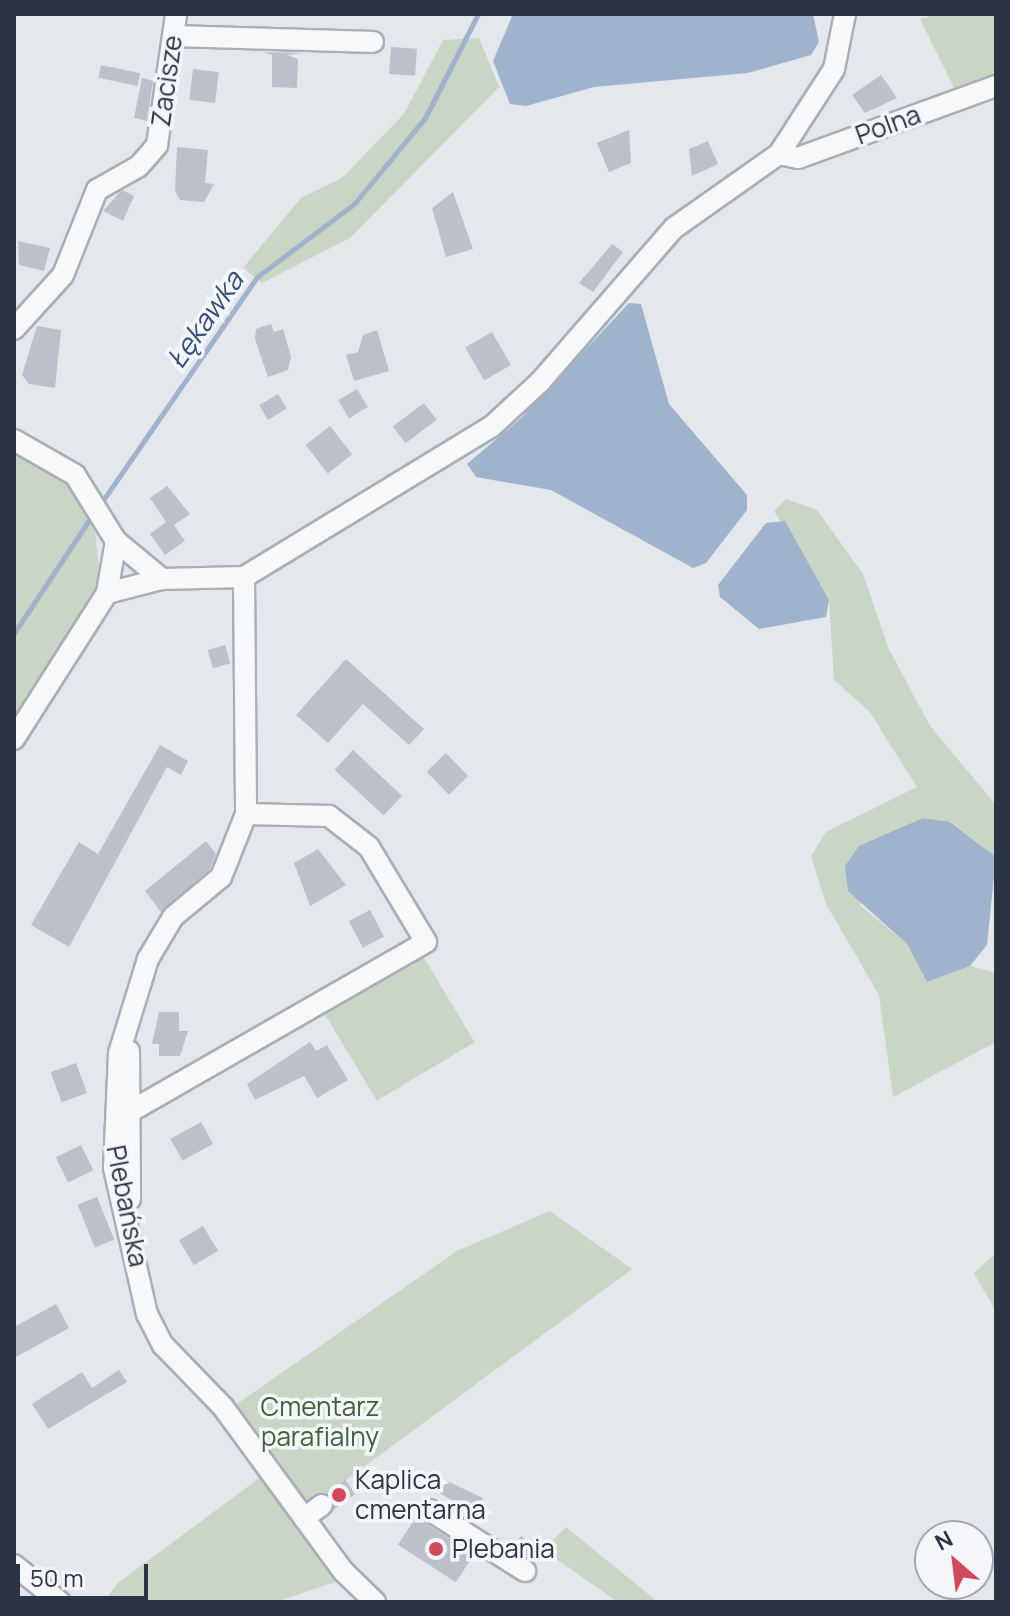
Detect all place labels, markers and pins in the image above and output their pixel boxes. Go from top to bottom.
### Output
place label: Kaplica cmentarna [355,1464,486,1526]
marker: Kaplica cmentarna [330,1486,348,1504]
place label: Plebania [452,1533,555,1565]
marker: Plebania [427,1540,445,1558]

